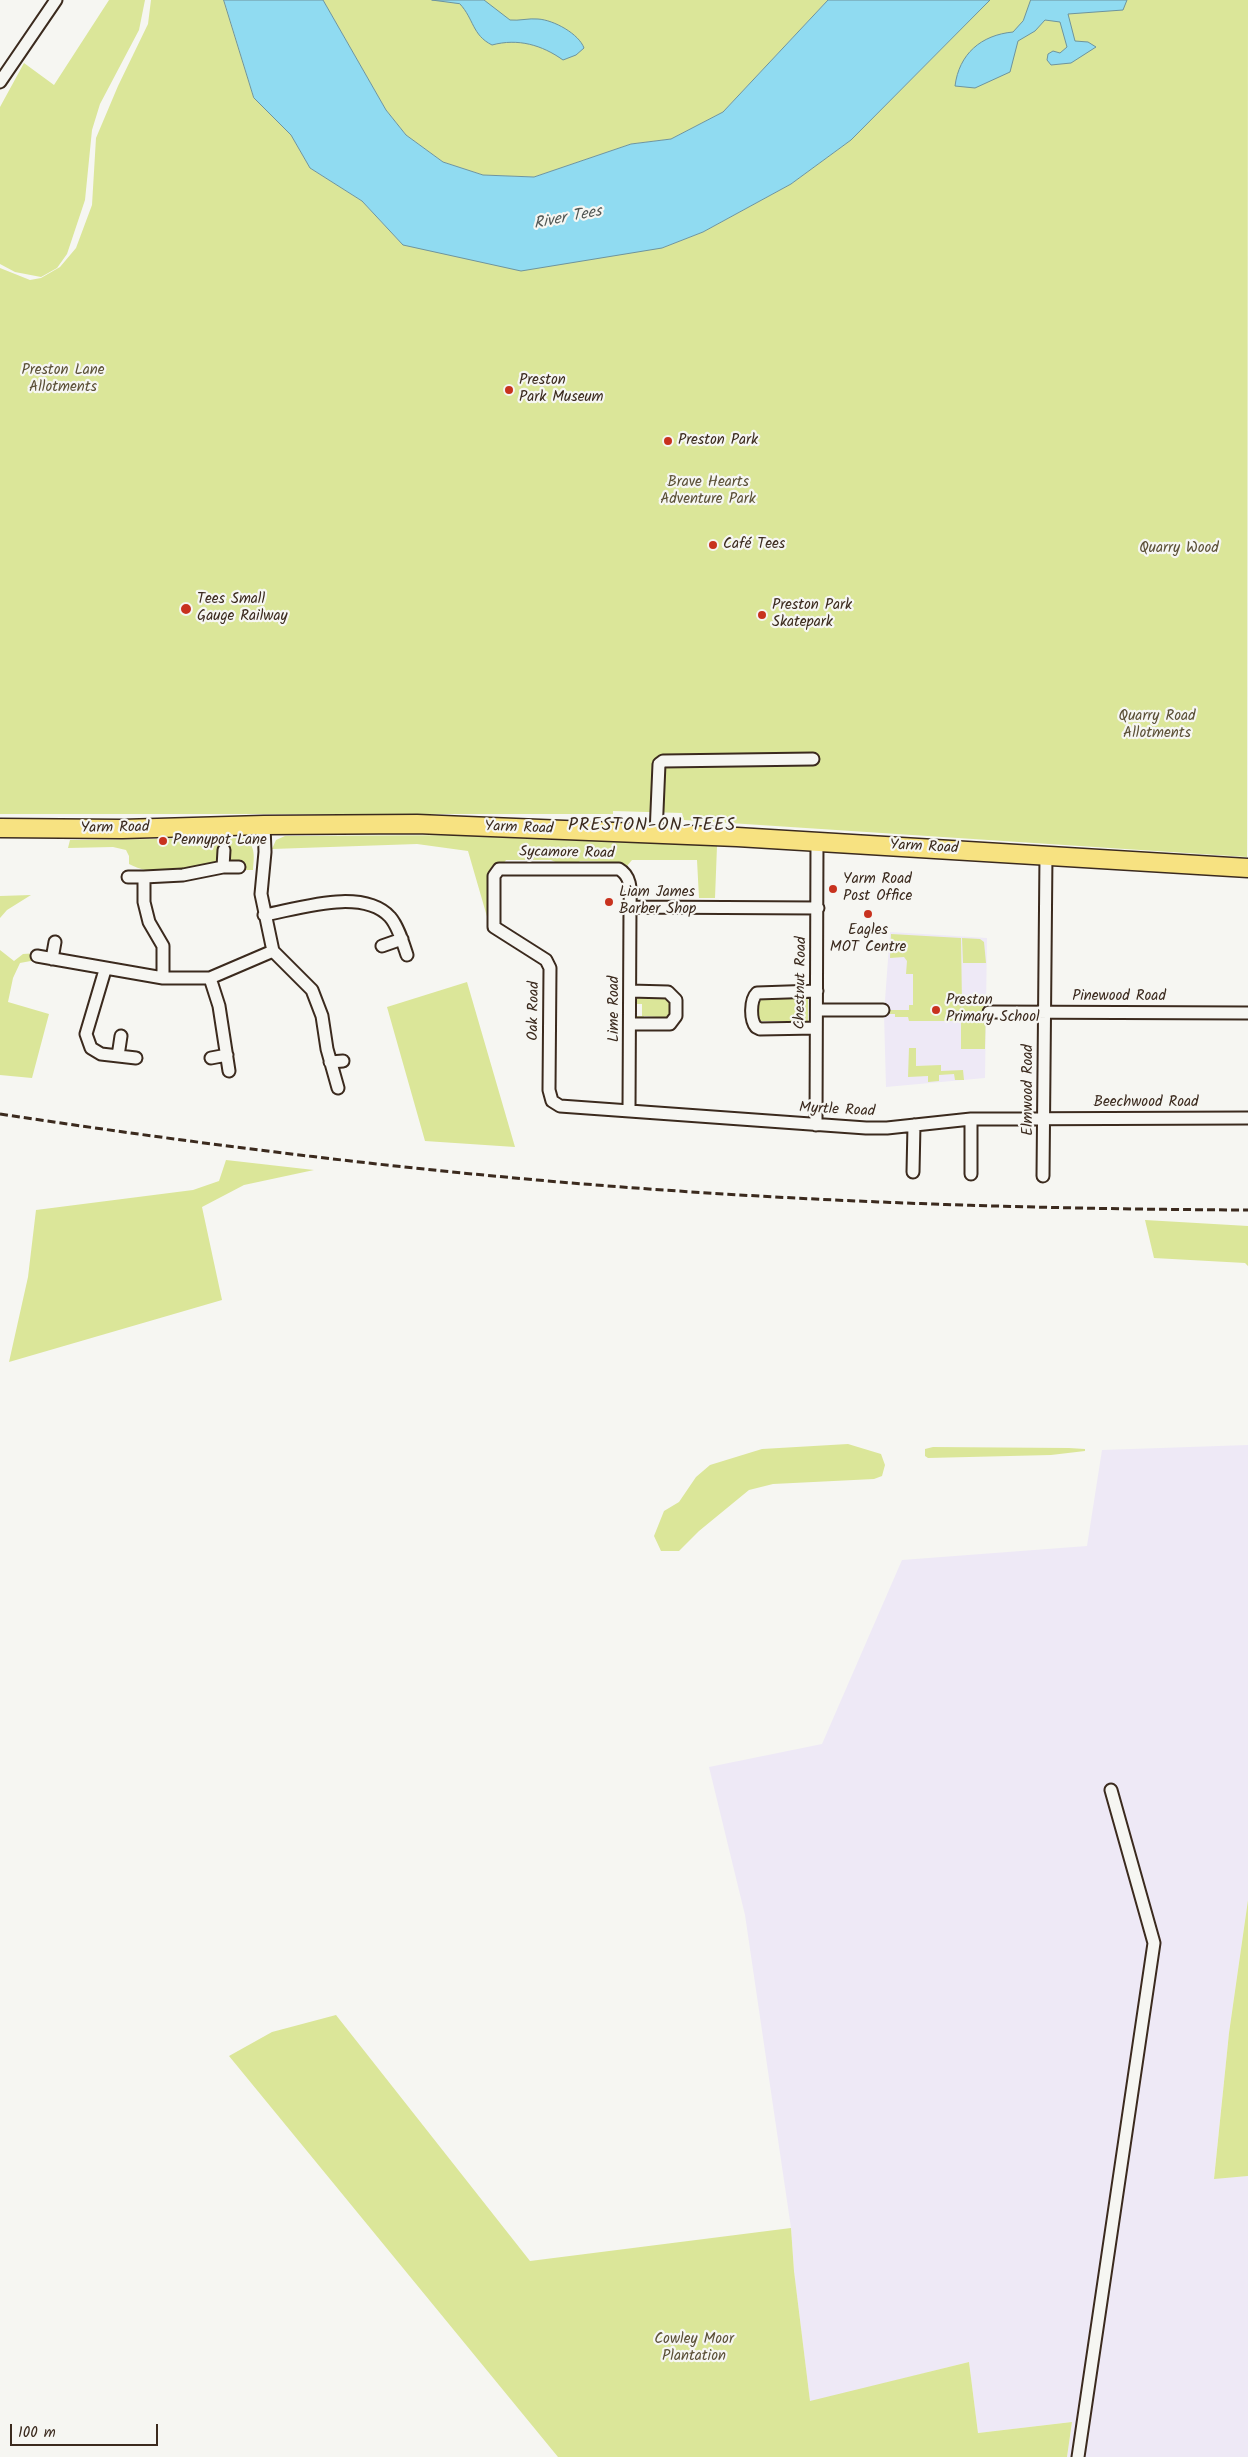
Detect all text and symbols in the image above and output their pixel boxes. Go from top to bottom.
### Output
water label: River Tees [533,203,603,235]
park label: Preston Lane Allotments [22,362,104,397]
place label: Preston Park Museum [519,372,604,407]
marker: Preston Park Museum [503,384,515,396]
place label: Preston Park [678,432,758,450]
marker: Preston Park [662,435,674,447]
park label: Brave Hearts Adventure Park [660,474,756,509]
place label: Café Tees [723,536,785,554]
marker: Café Tees [707,539,719,551]
park label: Quarry Wood [1139,540,1219,558]
place label: Tees Small Gauge Railway [197,591,288,626]
place label: Preston Park Skatepark [772,597,852,632]
marker: Tees Small Gauge Railway [179,602,193,616]
marker: Preston Park Skatepark [756,609,768,621]
park label: Quarry Road Allotments [1119,708,1195,743]
district label: PRESTON-ON-TEES [566,816,738,838]
street label: Yarm Road [81,819,149,839]
street label: Yarm Road [484,819,554,839]
place label: Pennypot Lane [173,832,267,850]
marker: Pennypot Lane [157,835,169,847]
street label: Yarm Road [889,837,959,859]
street label: Sycamore Road [519,844,615,864]
place label: Yarm Road Post Office [843,871,912,906]
marker: Yarm Road Post Office [827,883,839,895]
place label: Liam James Barber Shop [619,884,696,919]
marker: Liam James Barber Shop [603,896,615,908]
marker: Eagles MOT Centre [862,908,874,920]
place label: Eagles MOT Centre [830,922,906,957]
street label: Chestnut Road [792,936,812,1030]
street label: Lime Road [606,976,624,1042]
street label: Oak Road [525,981,545,1041]
street label: Pinewood Road [1072,988,1166,1006]
place label: Preston Primary School [946,992,1040,1027]
marker: Preston Primary School [930,1004,942,1016]
street label: Elmwood Road [1020,1044,1038,1136]
street label: Beechwood Road [1093,1094,1199,1112]
street label: Myrtle Road [799,1100,875,1122]
park label: Cowley Moor Plantation [654,2331,734,2366]
scale bar [12,2414,160,2446]
text: 100 m [18,2421,56,2445]

